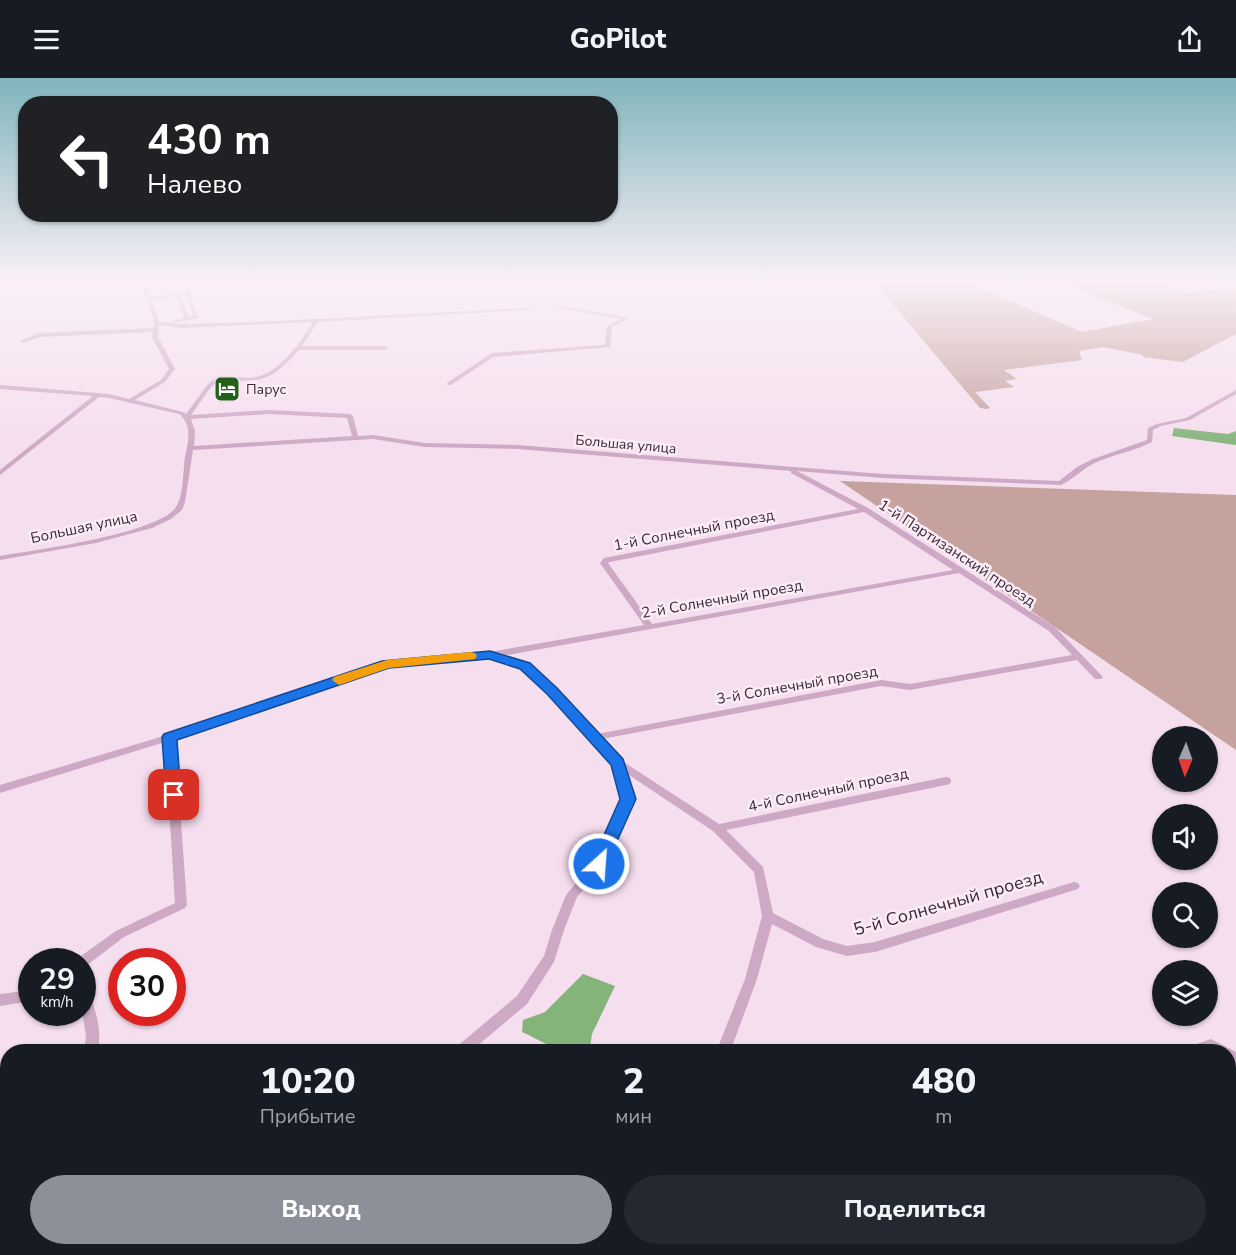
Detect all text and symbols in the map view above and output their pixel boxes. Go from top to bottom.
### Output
text: GoPilot [570,21,666,58]
icon: menu [30,23,63,56]
icon: share [1173,23,1206,56]
text: 430 m [147,112,271,169]
icon: left [48,120,126,198]
text: Налево [147,166,242,203]
hotel icon: Парус [212,374,242,404]
place label: Парус [246,380,287,399]
street label: Большая улица [575,431,677,458]
street label: 1-й Партизанский проезд [875,495,1039,611]
street label: 1-й Солнечный проезд [612,505,776,555]
street label: Большая улица [29,506,139,548]
street label: 2-й Солнечный проезд [640,575,804,623]
street label: 3-й Солнечный проезд [715,661,879,709]
north arrow [1152,726,1218,792]
map controls [1152,726,1218,1026]
street label: 4-й Солнечный проезд [746,763,910,817]
pin [148,769,199,820]
icon: arrive [157,778,190,811]
button: sound [1152,804,1218,870]
position arrow [567,832,631,896]
street label: 5-й Солнечный проезд [851,864,1046,942]
button: search [1152,882,1218,948]
speed limit sign: 30 [108,948,186,1026]
text: 29 [39,959,75,1000]
button: layers [1152,960,1218,1026]
text: km/h [40,992,74,1012]
text: 10:20 [260,1057,356,1106]
text: 2 [623,1057,644,1106]
text: 480 [912,1057,976,1106]
text: Прибытие [260,1103,356,1130]
text: мин [615,1103,652,1130]
text: m [935,1103,952,1130]
button: Выход [30,1175,612,1244]
button: Поделиться [624,1175,1206,1244]

